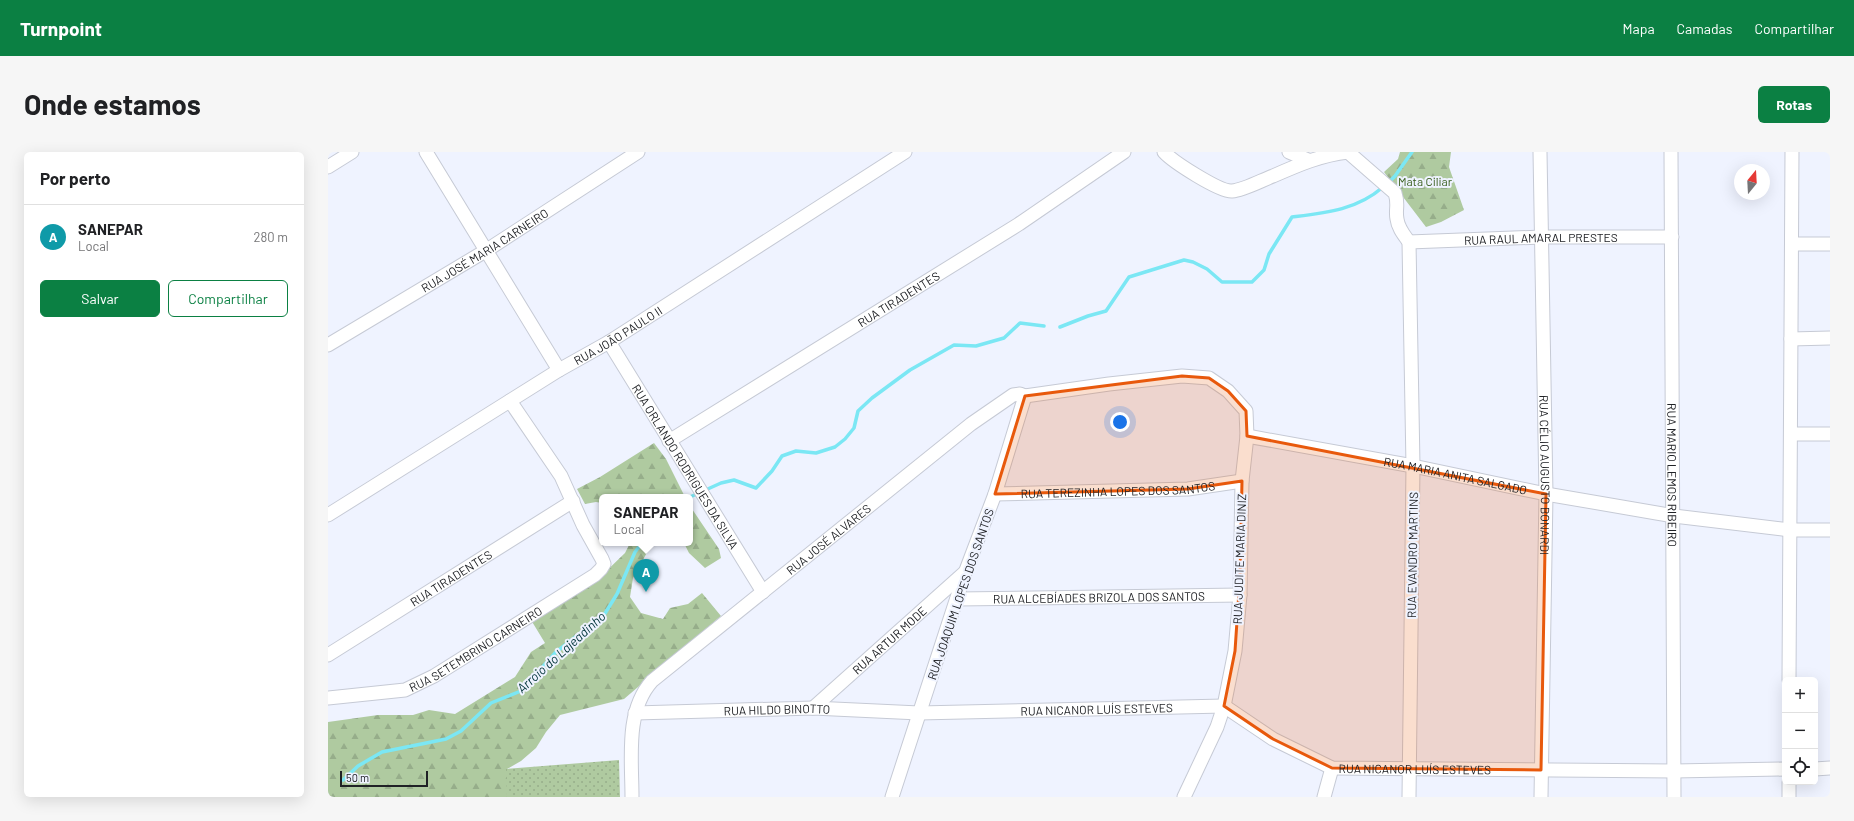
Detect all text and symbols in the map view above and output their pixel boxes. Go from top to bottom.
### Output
text: Turnpoint [20,17,102,40]
text: Mapa [1623,20,1655,37]
text: Camadas [1677,20,1732,37]
text: Compartilhar [1754,20,1834,37]
button: Rotas [1758,86,1830,123]
text: Onde estamos [24,87,201,121]
north arrow [1734,164,1770,200]
text: Por perto [40,168,110,188]
park label: Mata Ciliar [1398,174,1453,188]
street label: RUA JOSÉ MARIA CARNEIRO [418,205,551,295]
text: SANEPAR [78,220,143,238]
text: A [49,229,57,245]
text: 280 m [254,229,288,245]
street label: RUA RAUL AMARAL PRESTES [1464,230,1618,247]
text: Local [78,238,109,254]
street label: RUA TIRADENTES [855,268,942,329]
button: Salvar [40,280,160,317]
button: Compartilhar [168,280,288,317]
street label: RUA JOÃO PAULO II [571,303,664,367]
street label: RUA ORLANDO RODRIGUES DA SILVA [630,381,742,551]
street label: RUA CÉLIO AUGUSTO BONARDI [1537,395,1553,555]
street label: RUA MARIO LEMOS RIBEIRO [1665,403,1680,547]
your location [1110,412,1130,432]
street label: RUA MARIA ANITA SALGADO [1383,454,1528,497]
street label: RUA TEREZINHA LOPES DOS SANTOS [1021,478,1216,500]
street label: RUA EVANDRO MARTINS [1404,492,1420,618]
street label: RUA JUDITE MARIA DINIZ [1230,493,1248,625]
popup [599,494,693,546]
street label: RUA JOSÉ ALVARES [783,501,873,577]
text: SANEPAR [613,503,679,521]
street label: RUA JOAQUIM LOPES DOS SANTOS [924,507,996,681]
text: Local [613,521,644,537]
street label: RUA TIRADENTES [407,547,494,609]
pin: A [633,559,659,592]
street label: RUA ALCEBÍADES BRIZOLA DOS SANTOS [993,588,1205,605]
street label: RUA SETEMBRINO CARNEIRO [407,603,544,694]
street label: RUA ARTUR MODE [849,603,929,677]
water label: Arroio do Lajeadinho [513,608,609,696]
map controls [1782,677,1818,785]
button: + [1782,677,1818,713]
street label: RUA NICANOR LUÍS ESTEVES [1020,700,1173,718]
street label: RUA HILDO BINOTTO [724,701,830,718]
button: − [1782,713,1818,749]
button: locate [1782,749,1818,785]
street label: RUA NICANOR LUÍS ESTEVES [1339,761,1491,776]
scale bar [340,769,428,788]
text: 50 m [346,771,369,784]

